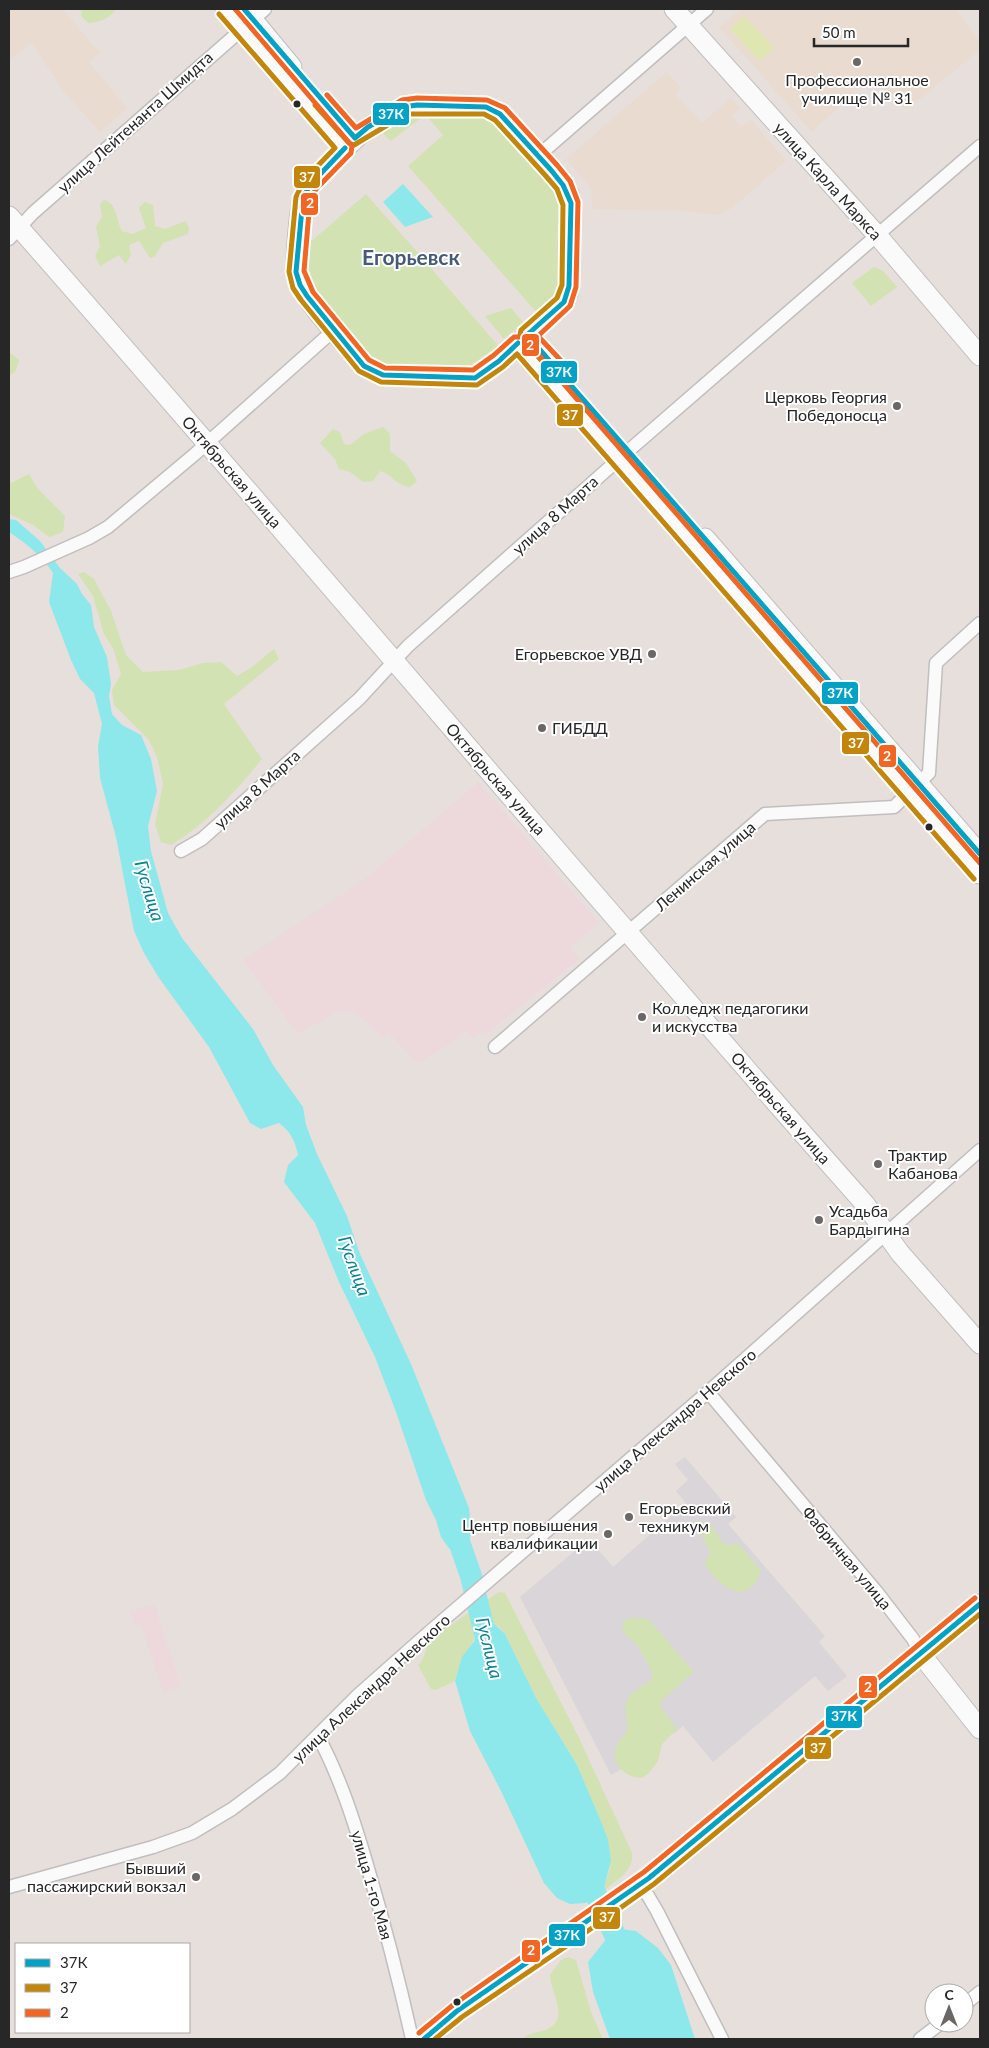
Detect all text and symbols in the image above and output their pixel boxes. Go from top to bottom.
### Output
scale bar [814,15,908,47]
text: 50 m [822,23,856,41]
street label: улица Лейтенанта Шмидта [53,47,216,196]
marker: Профессиональное училище № 31 [851,56,863,68]
place label: Профессиональное училище № 31 [785,70,929,107]
unlabelled marker [292,99,302,109]
line badge: 37К [372,102,410,126]
text: 37К [378,105,404,122]
street label: улица Карла Маркса [771,118,886,243]
line badge: 37 [293,165,321,189]
text: 37 [299,168,315,185]
line badge: 2 [300,192,319,216]
text: 2 [306,194,314,211]
district label: Егорьевск [362,244,460,269]
line badge: 2 [521,333,540,357]
text: 2 [526,336,534,353]
line badge: 37К [540,360,578,384]
text: 37К [546,363,572,380]
place label: Церковь Георгия Победоносца [765,387,887,424]
marker: Церковь Георгия Победоносца [891,400,903,412]
line badge: 37 [556,403,584,427]
text: 37 [562,406,578,423]
street label: Октябрьская улица [179,412,286,532]
street label: улица 8 Марта [508,471,601,558]
place label: Егорьевское УВД [515,644,642,663]
marker: Егорьевское УВД [646,648,658,660]
line badge: 37К [821,681,859,705]
text: 37К [827,684,853,701]
place label: ГИБДД [552,718,608,737]
street label: Октябрьская улица [443,719,550,839]
marker: ГИБДД [536,722,548,734]
line badge: 37 [841,731,870,755]
text: 37 [848,734,864,751]
line badge: 2 [878,744,897,768]
street label: улица 8 Марта [210,745,303,832]
text: 2 [883,747,891,764]
street label: Ленинская улица [650,817,759,915]
unlabelled marker [924,822,934,832]
water label: Гуслица [130,858,170,924]
place label: Колледж педагогики и искусства [652,998,808,1035]
marker: Колледж педагогики и искусства [636,1011,648,1023]
street label: Октябрьская улица [728,1048,835,1168]
place label: Трактир Кабанова [888,1145,958,1182]
marker: Трактир Кабанова [872,1158,884,1170]
place label: Усадьба Бардыгина [829,1201,910,1238]
marker: Усадьба Бардыгина [813,1214,825,1226]
water label: Гуслица [334,1233,376,1299]
street label: улица Александра Невского [590,1344,760,1495]
place label: Егорьевский техникум [639,1498,731,1535]
street label: Фабричная улица [799,1502,896,1613]
marker: Егорьевский техникум [623,1511,635,1523]
place label: Центр повышения квалификации [462,1515,598,1552]
marker: Центр повышения квалификации [602,1528,614,1540]
street label: улица Александра Невского [288,1610,453,1766]
water label: Гуслица [472,1615,508,1681]
line badge: 2 [858,1675,878,1699]
text: 2 [864,1678,872,1695]
line badge: 37К [825,1705,863,1729]
text: 37К [831,1707,857,1724]
line badge: 37 [804,1736,832,1760]
text: 37 [810,1739,826,1756]
street label: улица 1-го Мая [348,1828,397,1942]
place label: Бывший пассажирский вокзал [27,1858,186,1895]
marker: Бывший пассажирский вокзал [190,1871,202,1883]
line badge: 37 [592,1906,621,1930]
text: 37 [599,1908,615,1925]
line badge: 37К [548,1923,586,1947]
text: 37К [554,1926,580,1943]
line badge: 2 [521,1939,541,1963]
text: 2 [527,1941,535,1958]
legend [15,1943,190,2033]
text: 37К [60,1953,87,1971]
text: 37 [60,1978,78,1996]
north arrow [924,1983,974,2033]
text: С [944,1986,954,2003]
unlabelled marker [452,1997,462,2007]
text: 2 [60,2003,69,2021]

